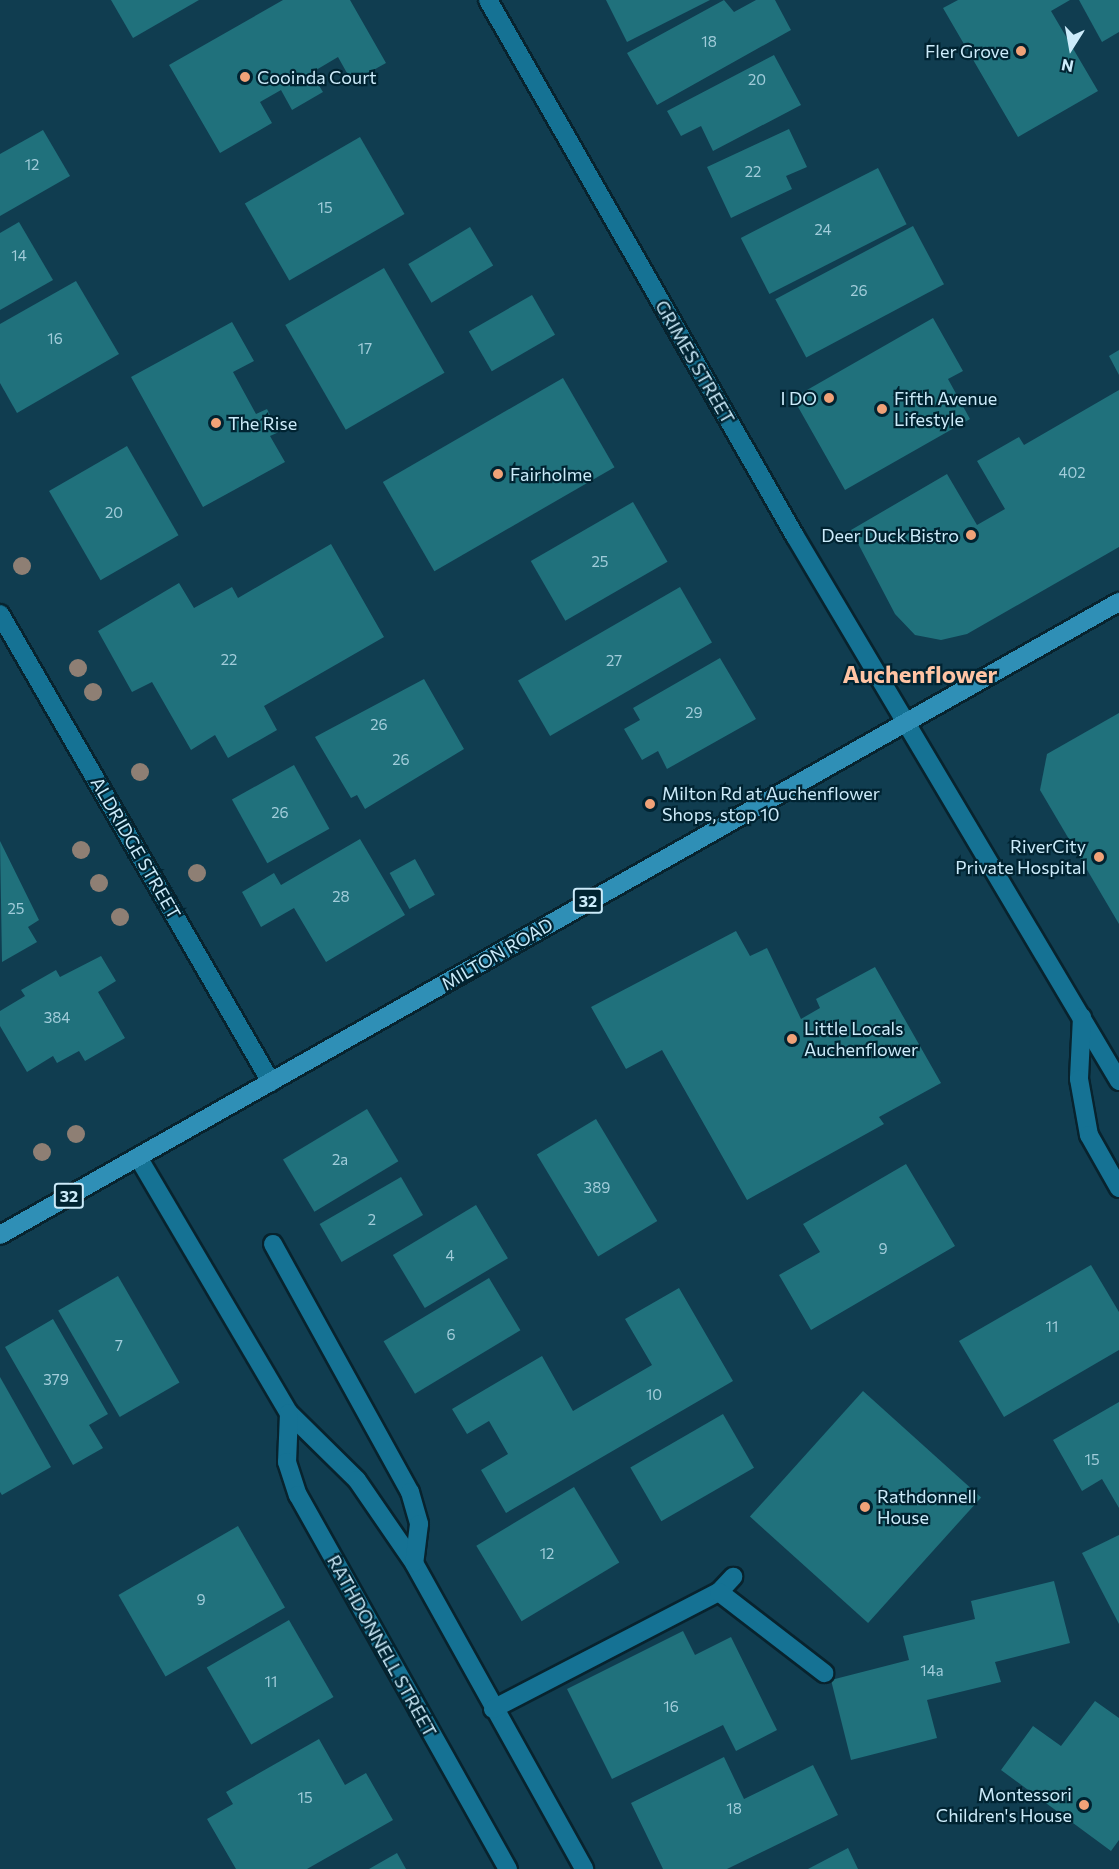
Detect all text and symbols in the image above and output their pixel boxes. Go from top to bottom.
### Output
north arrow [1041,18,1101,78]
house number: 18 [701,33,717,51]
place label: Fler Grove [925,40,1009,62]
marker: Fler Grove [1014,44,1028,58]
text: N [1060,56,1075,77]
place label: Cooinda Court [257,66,377,88]
marker: Cooinda Court [238,70,252,84]
house number: 20 [748,71,766,89]
house number: 12 [25,156,39,174]
house number: 22 [745,163,761,181]
house number: 15 [317,199,333,217]
house number: 24 [814,221,832,239]
house number: 14 [11,247,27,265]
house number: 26 [850,282,868,300]
street label: GRIMES STREET [651,296,739,428]
house number: 16 [47,330,63,348]
house number: 17 [358,340,372,358]
place label: I DO [781,387,817,409]
place label: Fifth Avenue Lifestyle [894,388,997,430]
marker: I DO [822,391,836,405]
marker: Fifth Avenue Lifestyle [875,402,889,416]
place label: The Rise [228,412,297,434]
marker: The Rise [209,416,223,430]
place label: Fairholme [510,463,592,485]
house number: 402 [1058,464,1086,482]
marker: Fairholme [491,467,505,481]
house number: 20 [105,504,123,522]
place label: Deer Duck Bistro [821,524,959,546]
marker: Deer Duck Bistro [964,528,978,542]
house number: 25 [592,553,608,571]
house number: 22 [221,651,237,669]
house number: 27 [606,652,622,670]
district label: Auchenflower [843,660,997,688]
house number: 29 [685,704,703,722]
house number: 26 [370,716,388,734]
house number: 26 [392,751,410,769]
street label: ALDRIDGE STREET [87,773,185,923]
place label: Milton Rd at Auchenflower Shops, stop 10 [662,783,880,826]
marker: Milton Rd at Auchenflower Shops, stop 10 [643,797,657,811]
house number: 26 [271,804,289,822]
place label: RiverCity Private Hospital [955,836,1086,878]
marker: RiverCity Private Hospital [1090,848,1108,866]
house number: 28 [332,888,350,906]
road number: 32 [572,888,604,914]
house number: 25 [8,900,24,918]
street label: MILTON ROAD [437,913,557,995]
house number: 384 [44,1009,70,1027]
place label: Little Locals Auchenflower [804,1018,918,1060]
marker: Little Locals Auchenflower [785,1032,799,1046]
house number: 2a [332,1151,348,1169]
house number: 389 [584,1179,610,1197]
road number: 32 [52,1183,86,1209]
house number: 2 [368,1211,376,1229]
house number: 9 [878,1240,888,1258]
house number: 4 [446,1247,454,1265]
house number: 11 [1046,1318,1058,1336]
house number: 6 [446,1326,456,1344]
house number: 7 [115,1337,123,1355]
house number: 379 [43,1371,69,1389]
house number: 10 [646,1386,662,1404]
house number: 15 [1084,1451,1100,1469]
place label: Rathdonnell House [877,1486,977,1528]
marker: Rathdonnell House [858,1500,872,1514]
house number: 12 [540,1545,554,1563]
street label: RATHDONNELL STREET [323,1551,441,1741]
house number: 9 [196,1591,206,1609]
house number: 14a [920,1662,944,1680]
house number: 11 [265,1673,277,1691]
house number: 16 [663,1698,679,1716]
place label: Montessori Children's House [936,1784,1072,1826]
house number: 15 [297,1789,313,1807]
marker: Montessori Children's House [1077,1798,1091,1812]
house number: 18 [726,1800,742,1818]

